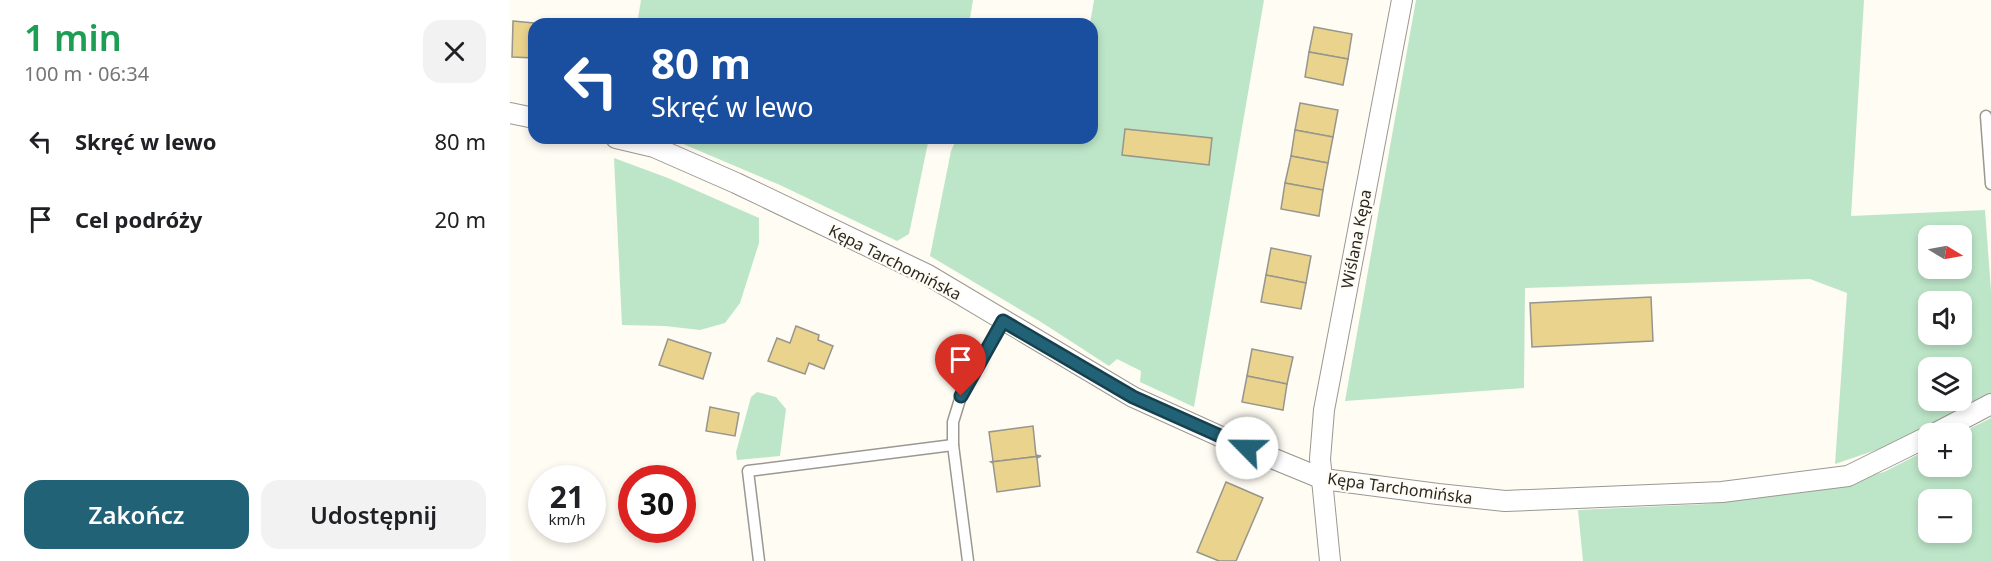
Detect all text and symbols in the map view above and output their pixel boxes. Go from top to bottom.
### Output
text: 1 min [24,13,122,62]
button: close [423,20,486,83]
text: 80 m [651,34,751,91]
icon: left [552,42,630,120]
text: 100 m · 06:34 [24,60,149,87]
text: Skręć w lewo [651,88,814,125]
icon: left [24,125,57,158]
text: Skręć w lewo [75,126,217,156]
text: 80 m [435,126,486,156]
street label: Wiślana Kępa [1336,188,1376,290]
icon: arrive [24,203,57,236]
text: Cel podróży [75,204,202,234]
text: 20 m [435,204,486,234]
street label: Kępa Tarchomińska [825,219,965,305]
north arrow [1918,225,1972,279]
map controls [1918,225,1972,543]
button: sound [1918,291,1972,345]
pin [935,334,986,396]
icon: arrive [944,343,977,376]
button: layers [1918,357,1972,411]
position arrow [1215,416,1279,480]
button: + [1918,423,1972,477]
speed limit sign: 30 [618,465,696,543]
street label: Kępa Tarchomińska [1326,467,1474,509]
text: 21 [550,476,584,517]
button: Zakończ [24,480,249,549]
button: Udostępnij [261,480,486,549]
button: − [1918,489,1972,543]
text: km/h [549,509,585,529]

